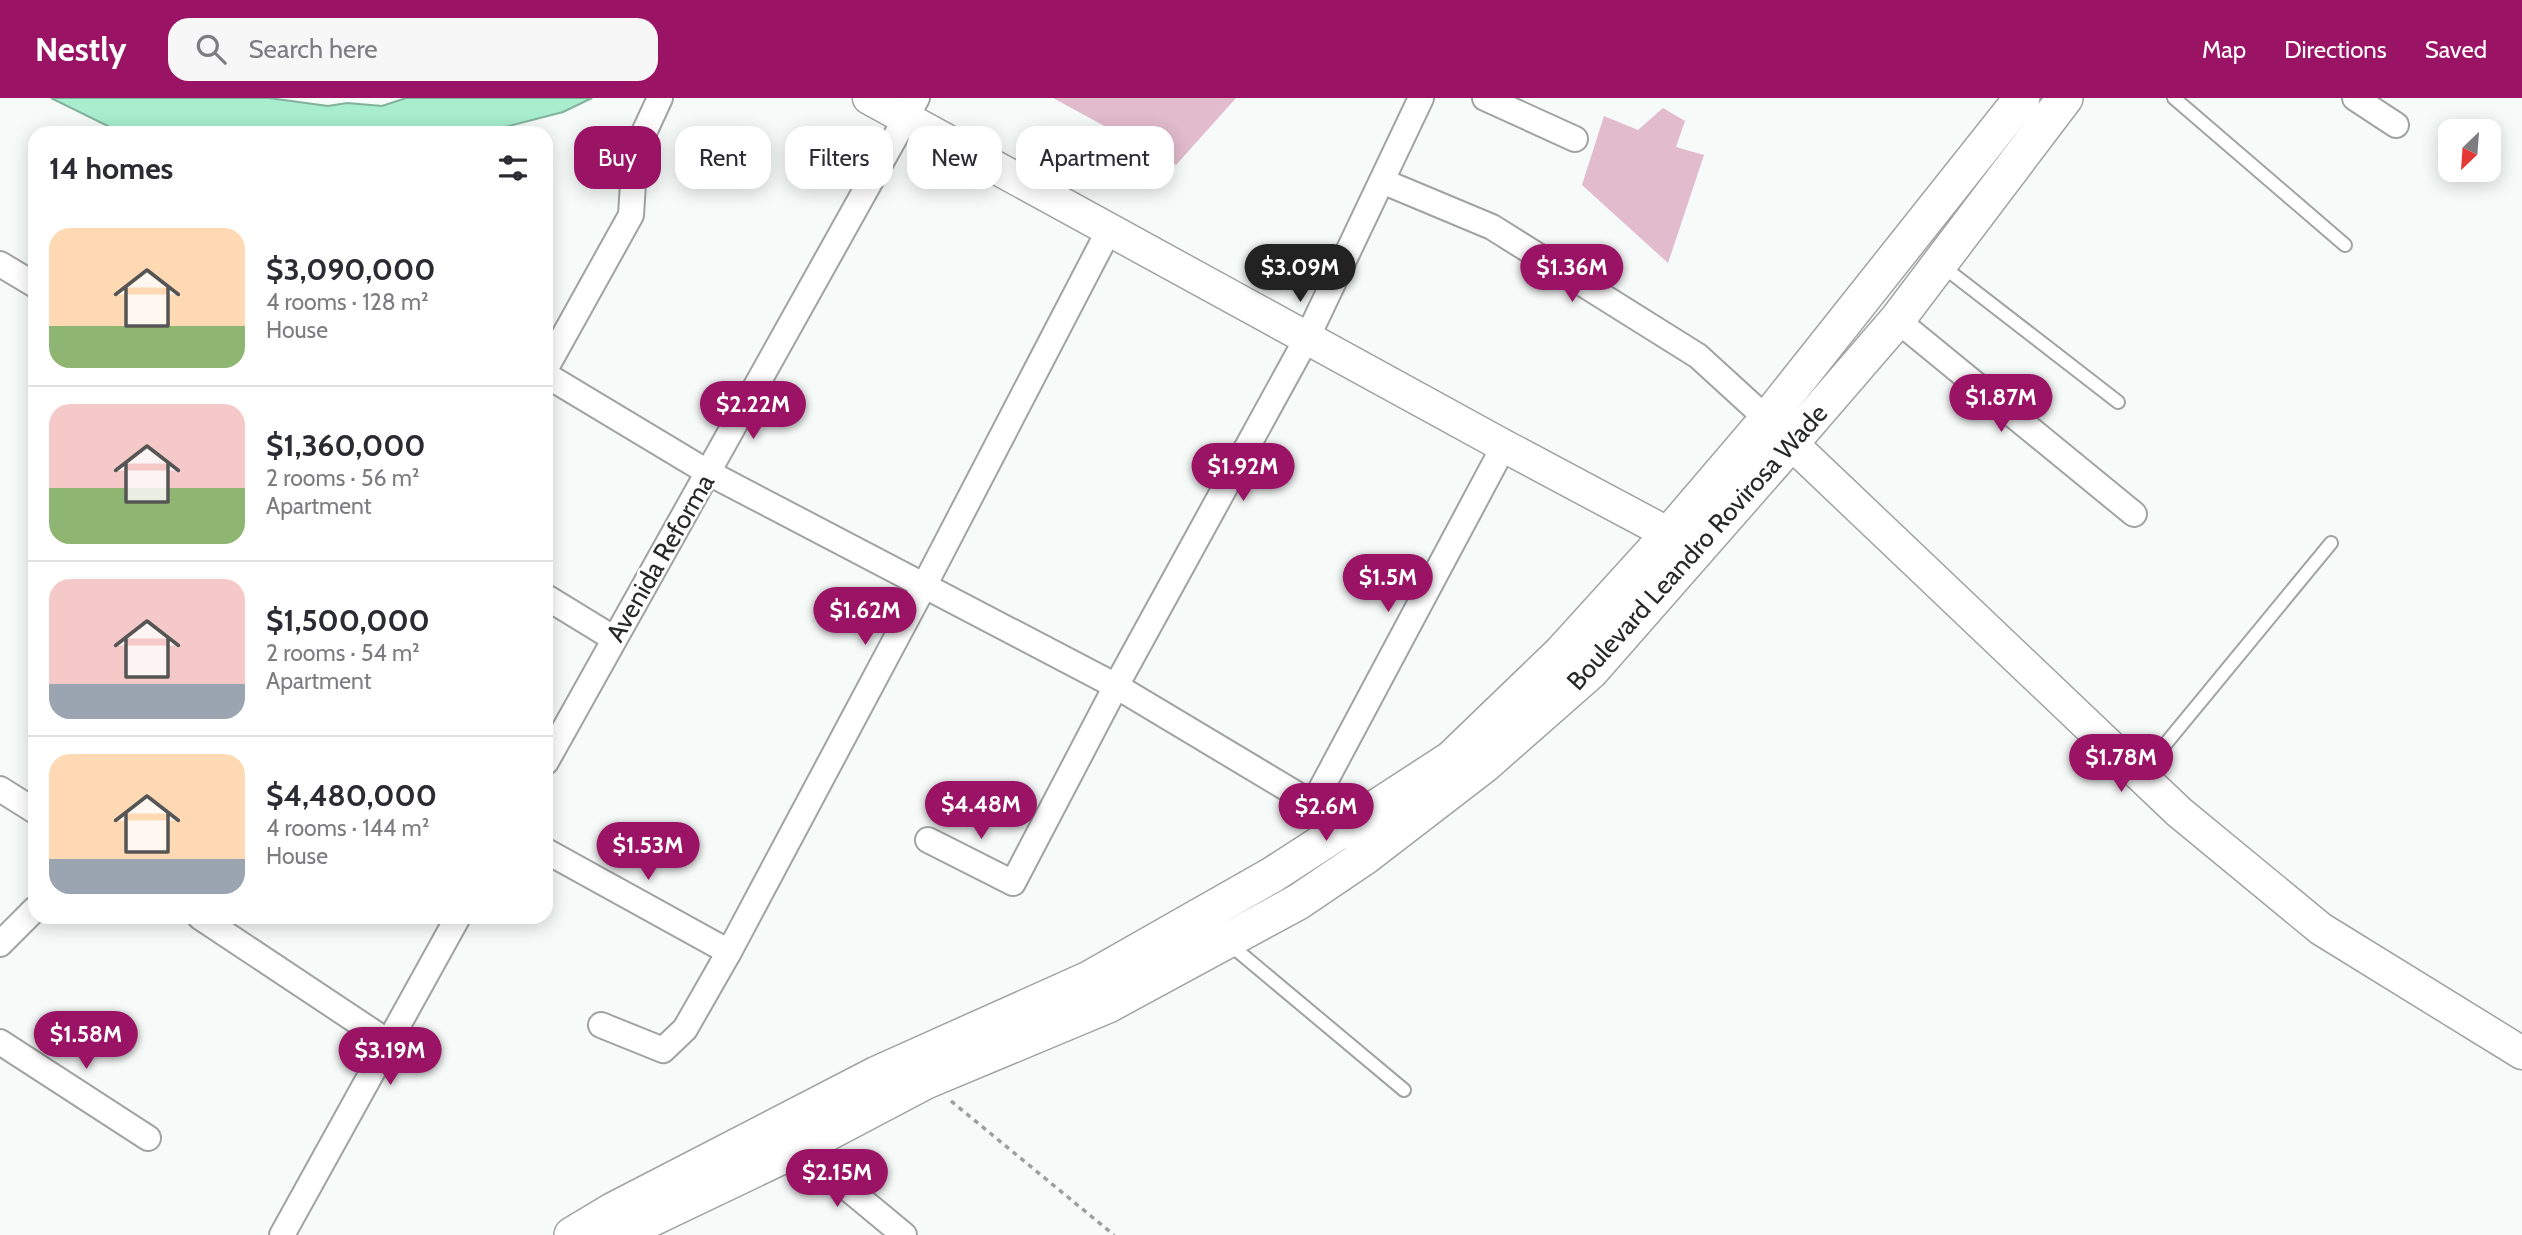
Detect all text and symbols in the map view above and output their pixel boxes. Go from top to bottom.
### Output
search box [168,18,658,81]
text: Nestly [35,29,126,69]
icon: search [192,30,230,68]
text: Search here [248,33,378,65]
text: Map [2202,35,2246,64]
text: Directions [2284,35,2387,64]
text: Saved [2425,35,2487,64]
north arrow [2438,119,2501,182]
map controls [2438,119,2501,182]
chip: Buy [574,126,661,189]
chip: Rent [675,126,771,189]
chip: Filters [785,126,893,189]
chip: New [907,126,1002,189]
chip: Apartment [1016,126,1174,189]
icon: filters [494,149,532,187]
text: 14 homes [49,150,173,187]
pin: $3.09M [1243,244,1357,304]
pin: $1.36M [1515,244,1629,304]
text: $3,090,000 [266,251,435,288]
text: $3.09M [1261,253,1339,281]
text: $1.36M [1536,253,1608,281]
icon: home [105,256,189,340]
text: 4 rooms · 128 m² [266,288,429,316]
text: House [266,316,328,344]
pin: $1.87M [1944,374,2058,434]
pin: $2.22M [696,382,810,441]
text: $1.87M [1965,383,2037,411]
text: $2.22M [716,390,790,418]
street label: Boulevard Leandro Rovirosa Wade [1560,397,1834,697]
text: $1,360,000 [266,427,426,464]
icon: home [105,432,189,516]
pin: $1.92M [1186,444,1300,503]
text: $1.92M [1208,452,1278,480]
text: 2 rooms · 56 m² [266,464,420,492]
street label: Avenida Reforma [599,468,721,648]
text: Apartment [266,492,371,520]
pin: $1.5M [1339,554,1437,614]
text: $1.5M [1359,563,1417,591]
pin: $1.62M [808,588,922,647]
text: $1.62M [829,596,901,624]
text: $1,500,000 [266,602,430,639]
icon: home [105,607,189,691]
text: 2 rooms · 54 m² [266,639,420,667]
text: Apartment [266,667,371,695]
pin: $1.78M [2064,734,2178,794]
text: $1.78M [2085,743,2157,771]
text: $4,480,000 [266,777,437,814]
icon: home [105,782,189,866]
pin: $4.48M [924,782,1038,841]
pin: $2.6M [1277,784,1375,843]
text: $4.48M [941,790,1021,818]
text: $2.6M [1295,792,1357,820]
text: 4 rooms · 144 m² [266,814,429,842]
pin: $1.53M [591,822,705,882]
text: $1.53M [613,831,683,859]
text: House [266,842,328,870]
pin: $1.58M [29,1012,143,1071]
text: $1.58M [50,1020,122,1048]
pin: $3.19M [333,1028,447,1087]
text: $3.19M [355,1036,425,1064]
pin: $2.15M [780,1150,894,1209]
text: $2.15M [802,1158,872,1186]

